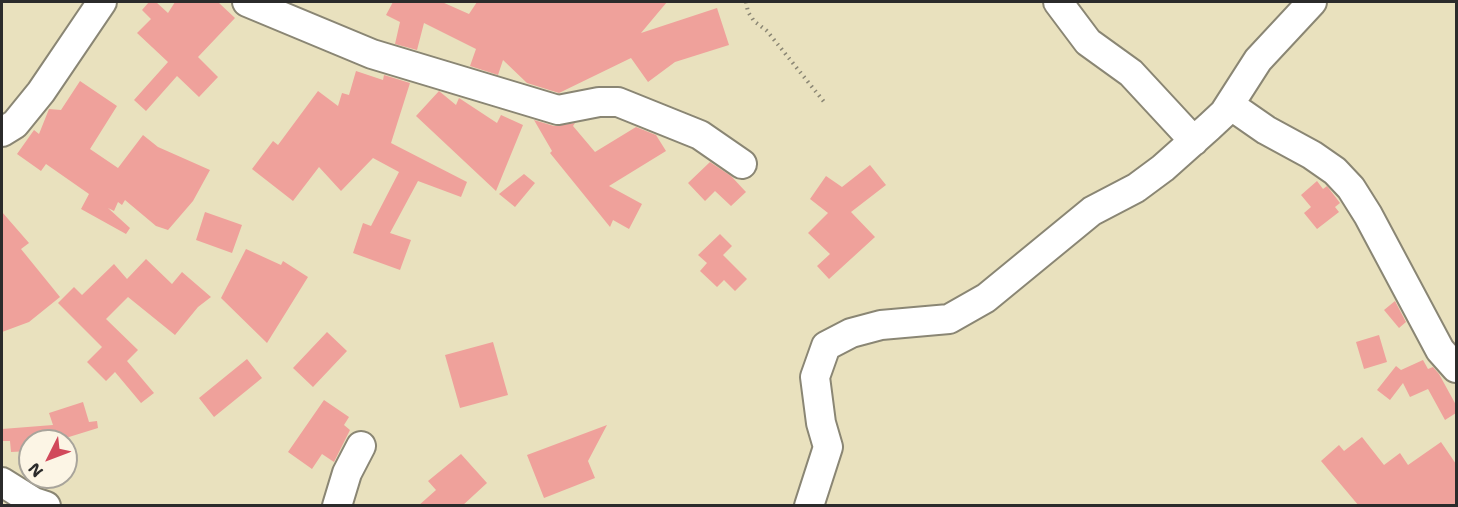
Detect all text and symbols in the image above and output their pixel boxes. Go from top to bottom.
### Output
north arrow [18,429,78,489]
text: N [24,458,48,482]

